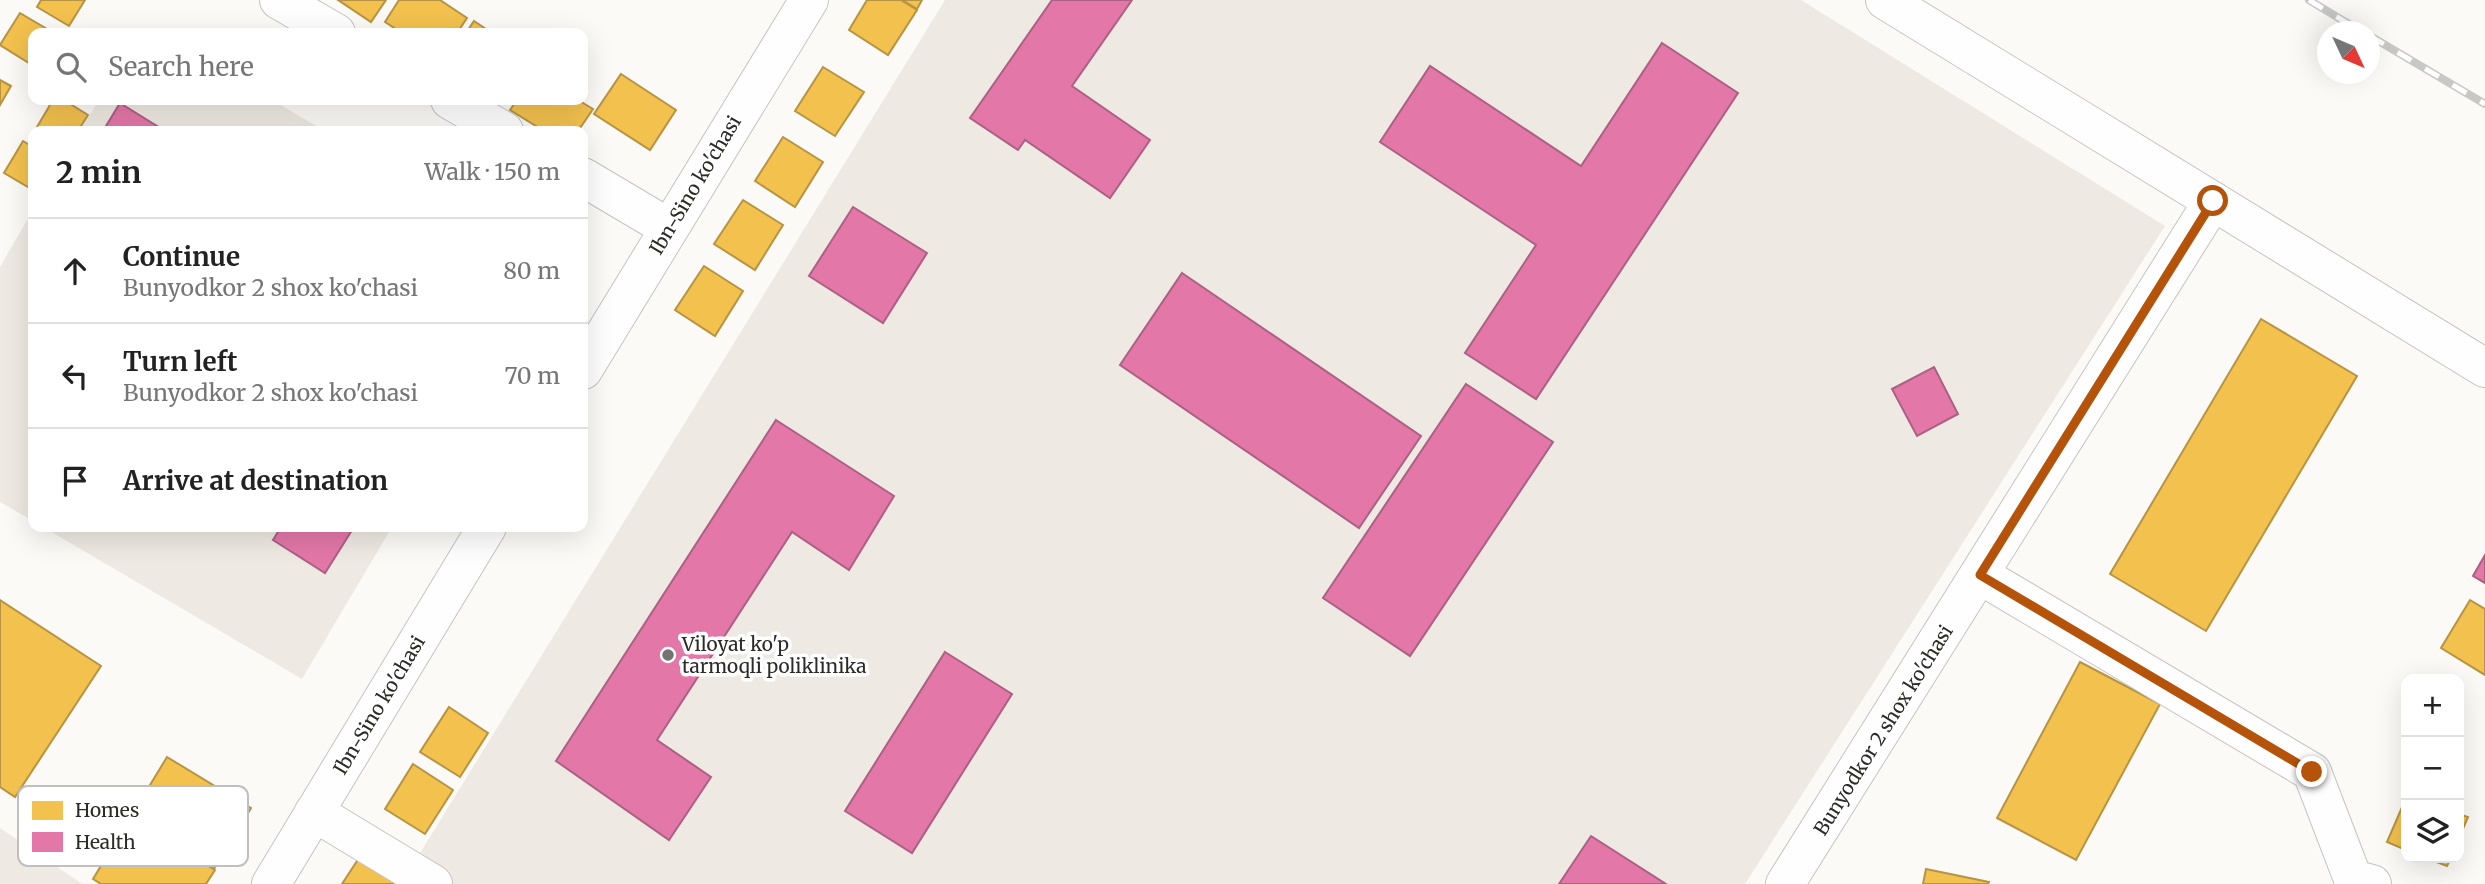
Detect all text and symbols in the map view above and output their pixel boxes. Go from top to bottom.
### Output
north arrow [2317,21,2380,84]
search box [28,28,588,105]
icon: search [52,48,90,86]
text: Search here [108,50,254,83]
street label: Ibn-Sino ko'chasi [644,111,746,259]
text: 2 min [56,153,141,191]
text: Walk · 150 m [424,157,560,186]
route start [2197,185,2228,216]
text: Continue [123,240,240,273]
icon: ahead [56,252,94,290]
text: 80 m [503,256,560,285]
text: Bunyodkor 2 shox ko'chasi [123,273,418,302]
text: Turn left [123,345,237,378]
icon: left [56,357,94,395]
text: 70 m [504,361,560,390]
text: Bunyodkor 2 shox ko'chasi [123,378,418,407]
icon: arrive [56,462,94,500]
text: Arrive at destination [123,464,388,497]
street label: Bunyodkor 2 shox ko'chasi [1808,620,1958,840]
street label: Ibn-Sino ko'chasi [328,631,430,779]
place label: Viloyat ko'p tarmoqli poliklinika [681,632,866,678]
marker: Viloyat ko'p tarmoqli poliklinika [660,647,676,663]
map controls [2401,674,2464,863]
button: + [2401,674,2464,737]
button: − [2401,737,2464,800]
route end [2296,756,2327,787]
legend [18,786,248,866]
text: Homes [75,798,139,822]
button: layers [2401,800,2464,863]
text: Health [75,830,136,854]

